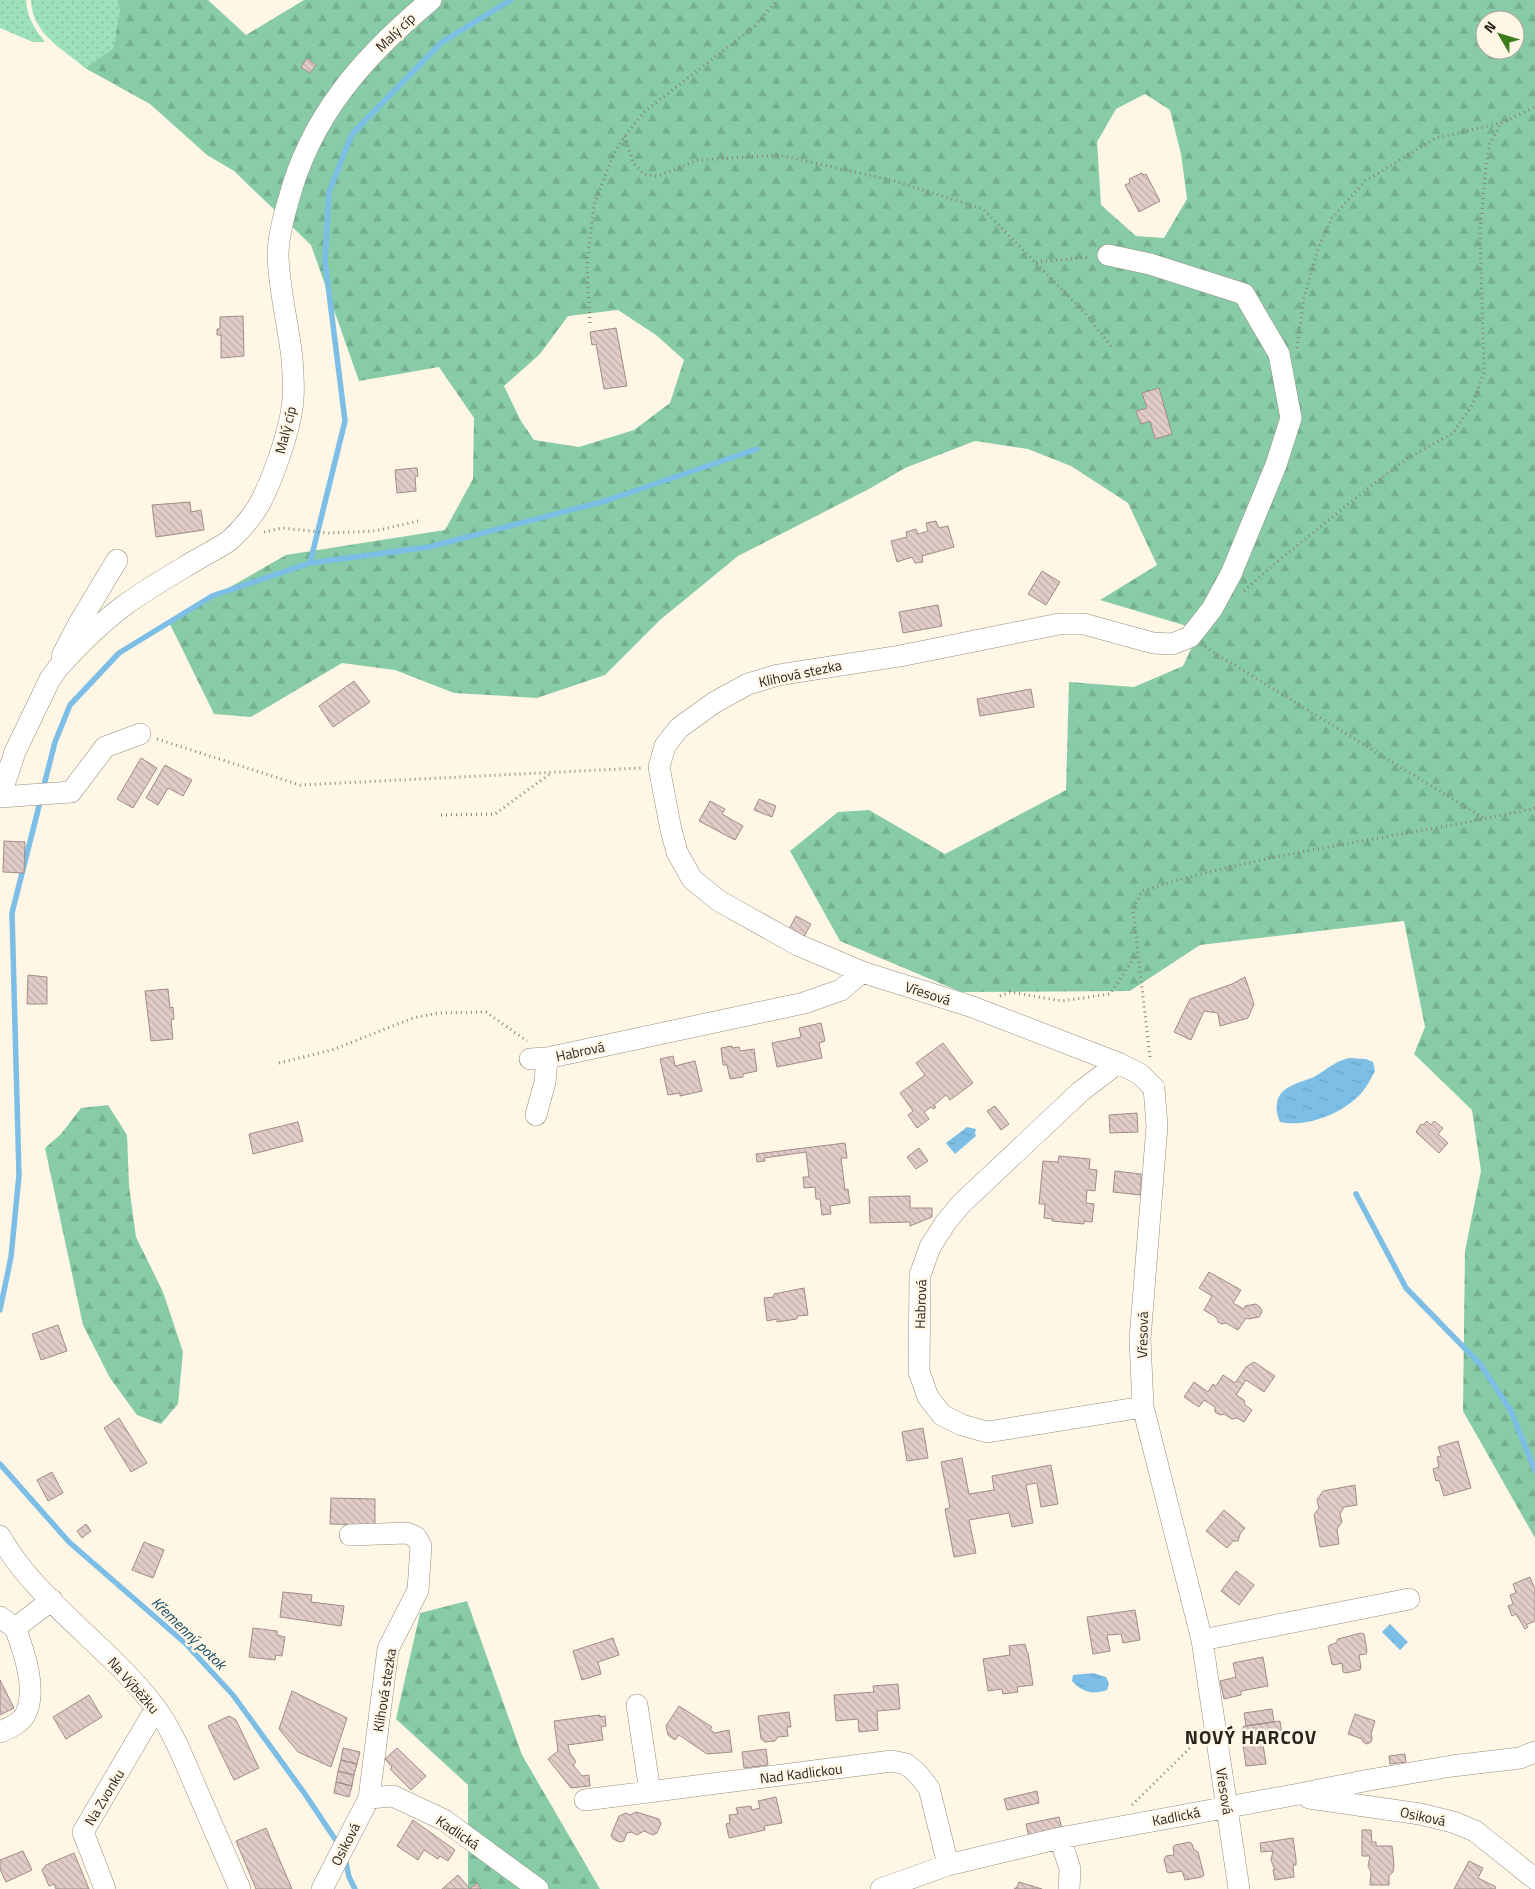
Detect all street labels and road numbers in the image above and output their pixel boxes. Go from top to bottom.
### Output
street label: Malý cíp [370,8,420,56]
street label: Malý cíp [269,404,301,456]
street label: Klihová stezka [757,654,843,692]
street label: Vřesová [902,976,954,1010]
street label: Habrová [554,1036,606,1066]
street label: Habrová [909,1279,931,1329]
street label: Vřesová [1131,1311,1153,1359]
street label: Klihová stezka [367,1647,401,1733]
street label: Na Výběžku [103,1652,165,1718]
street label: Nad Kadlickou [758,1758,844,1788]
street label: Na Zvonku [79,1765,129,1829]
street label: Vřesová [1211,1766,1239,1816]
street label: Kadlická [1150,1801,1202,1831]
street label: Osiková [1398,1801,1448,1831]
street label: Kadlická [432,1810,484,1854]
street label: Osiková [325,1819,365,1869]

